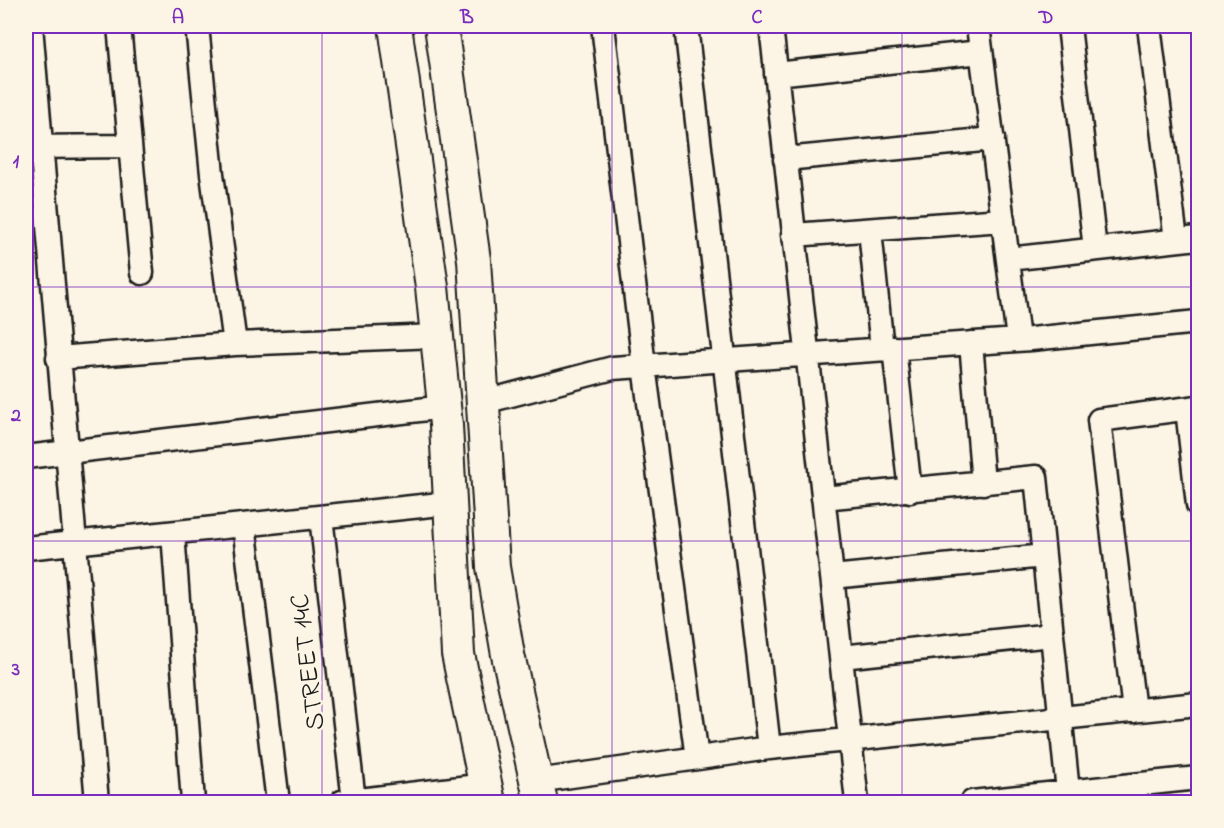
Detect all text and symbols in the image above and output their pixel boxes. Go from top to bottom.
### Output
text: A [172,4,184,33]
text: B [459,4,474,33]
text: C [752,4,763,33]
text: D [1038,4,1053,33]
text: 1 [13,148,20,177]
text: 2 [10,402,21,431]
street label: STREET 14C [281,592,337,732]
text: 3 [11,656,20,685]

